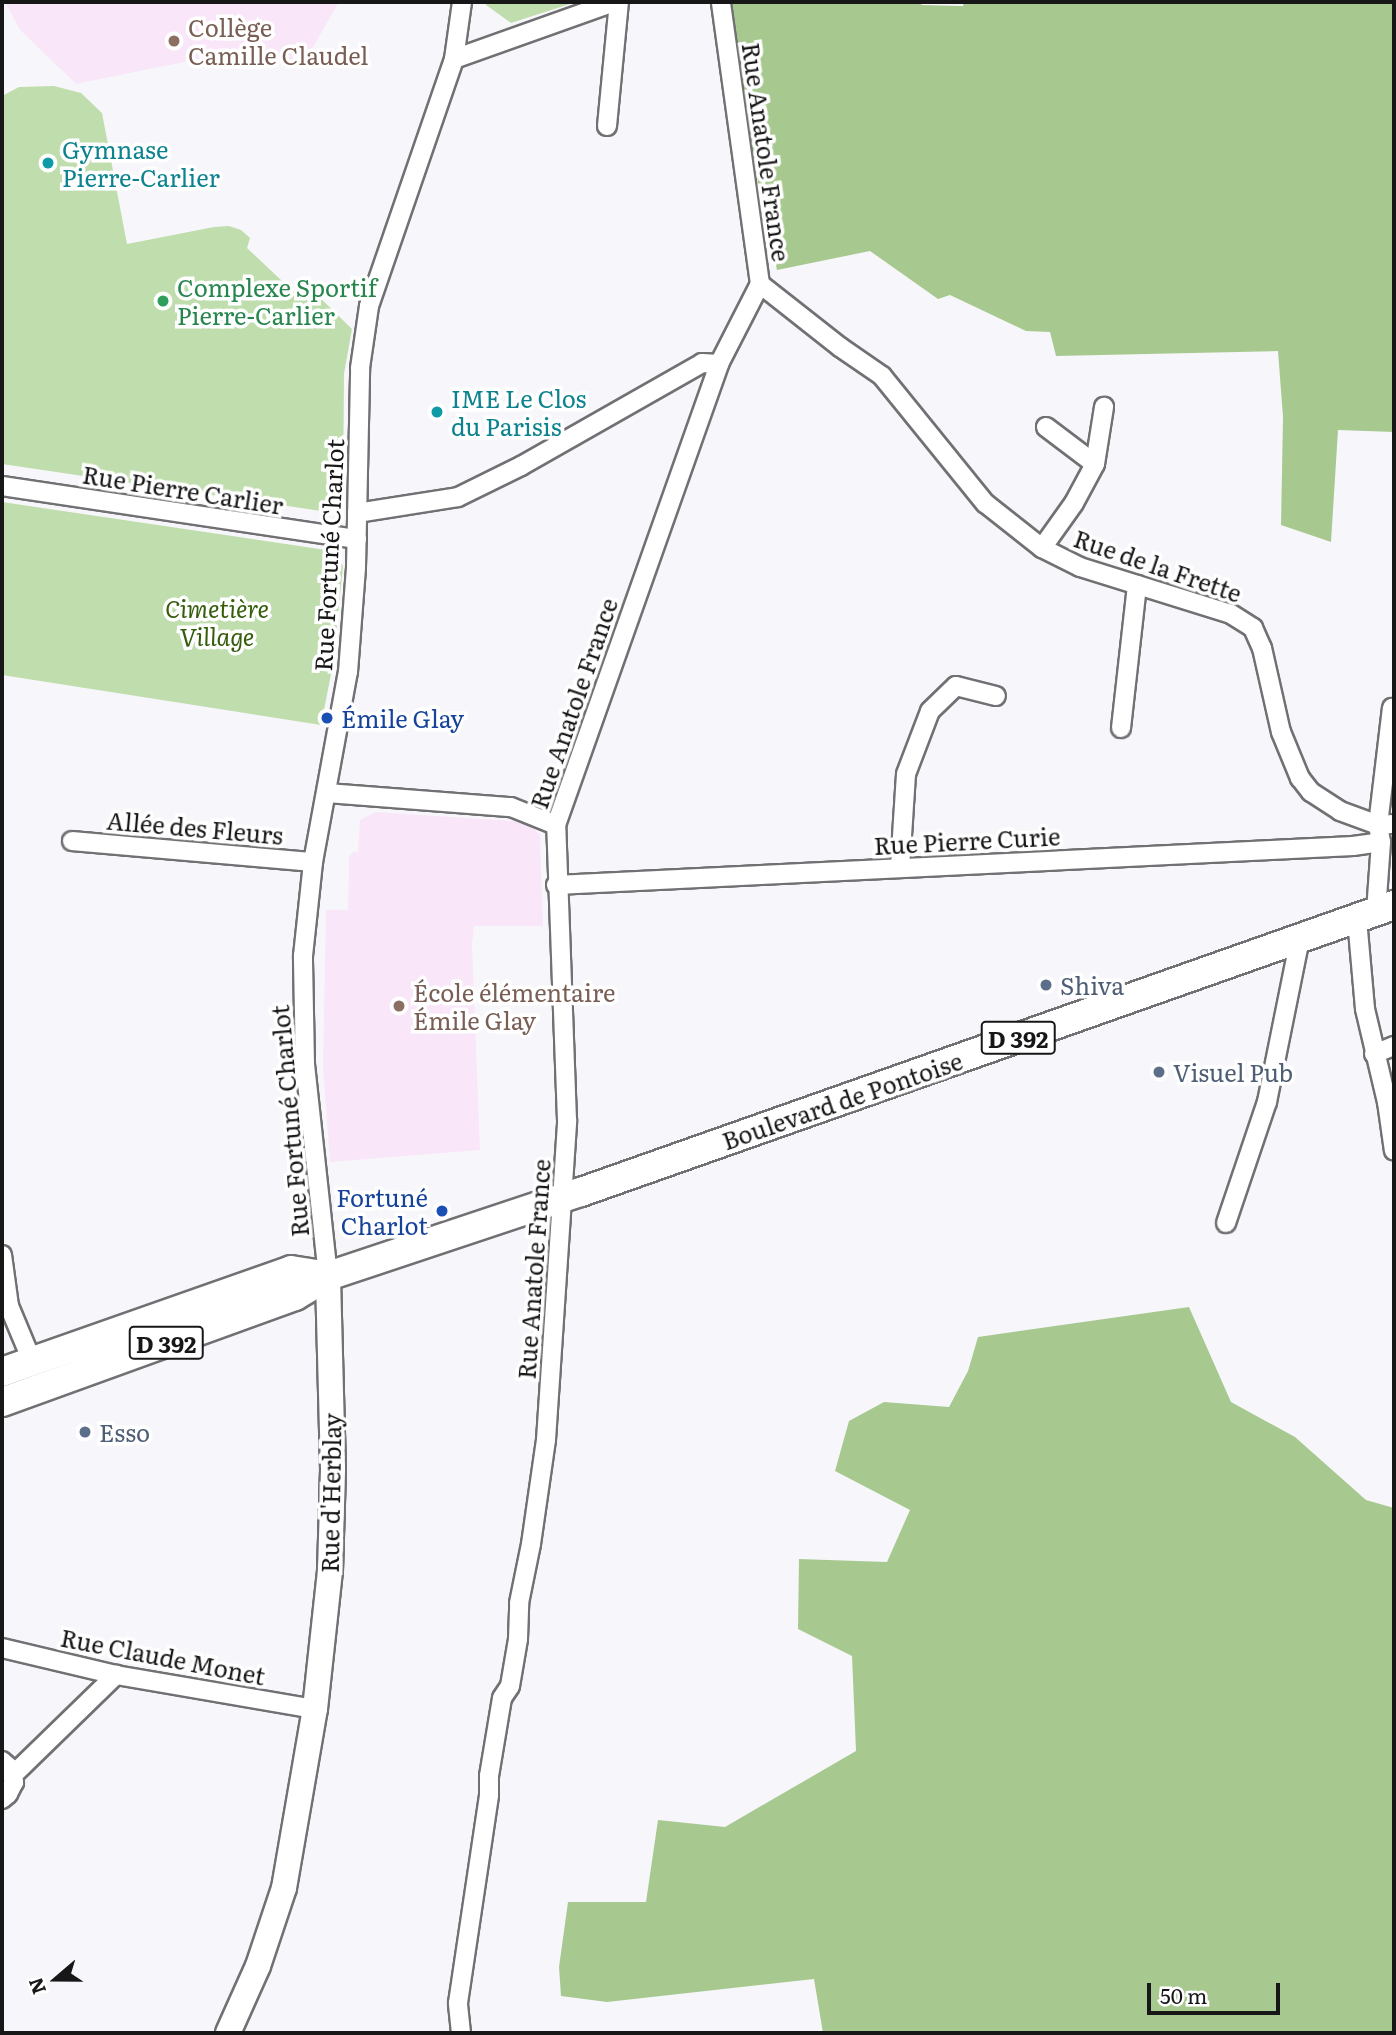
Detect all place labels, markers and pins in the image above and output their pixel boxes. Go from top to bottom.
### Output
place label: Collège Camille Claudel [188,13,368,69]
marker: Collège Camille Claudel [166,33,182,49]
place label: Gymnase Pierre-Carlier [62,135,220,191]
marker: Gymnase Pierre-Carlier [40,155,56,171]
place label: Complexe Sportif Pierre-Carlier [177,273,377,329]
marker: Complexe Sportif Pierre-Carlier [155,293,171,309]
place label: IME Le Clos du Parisis [451,384,586,440]
marker: IME Le Clos du Parisis [429,404,445,420]
place label: Émile Glay [341,704,464,732]
marker: Émile Glay [319,710,335,726]
place label: Shiva [1060,971,1124,999]
marker: Shiva [1038,977,1054,993]
place label: École élémentaire Émile Glay [413,978,615,1034]
marker: École élémentaire Émile Glay [391,998,407,1014]
place label: Visuel Pub [1173,1058,1293,1086]
marker: Visuel Pub [1151,1064,1167,1080]
place label: Fortuné Charlot [336,1183,428,1239]
marker: Fortuné Charlot [434,1203,450,1219]
place label: Esso [99,1418,150,1446]
marker: Esso [77,1424,93,1440]

